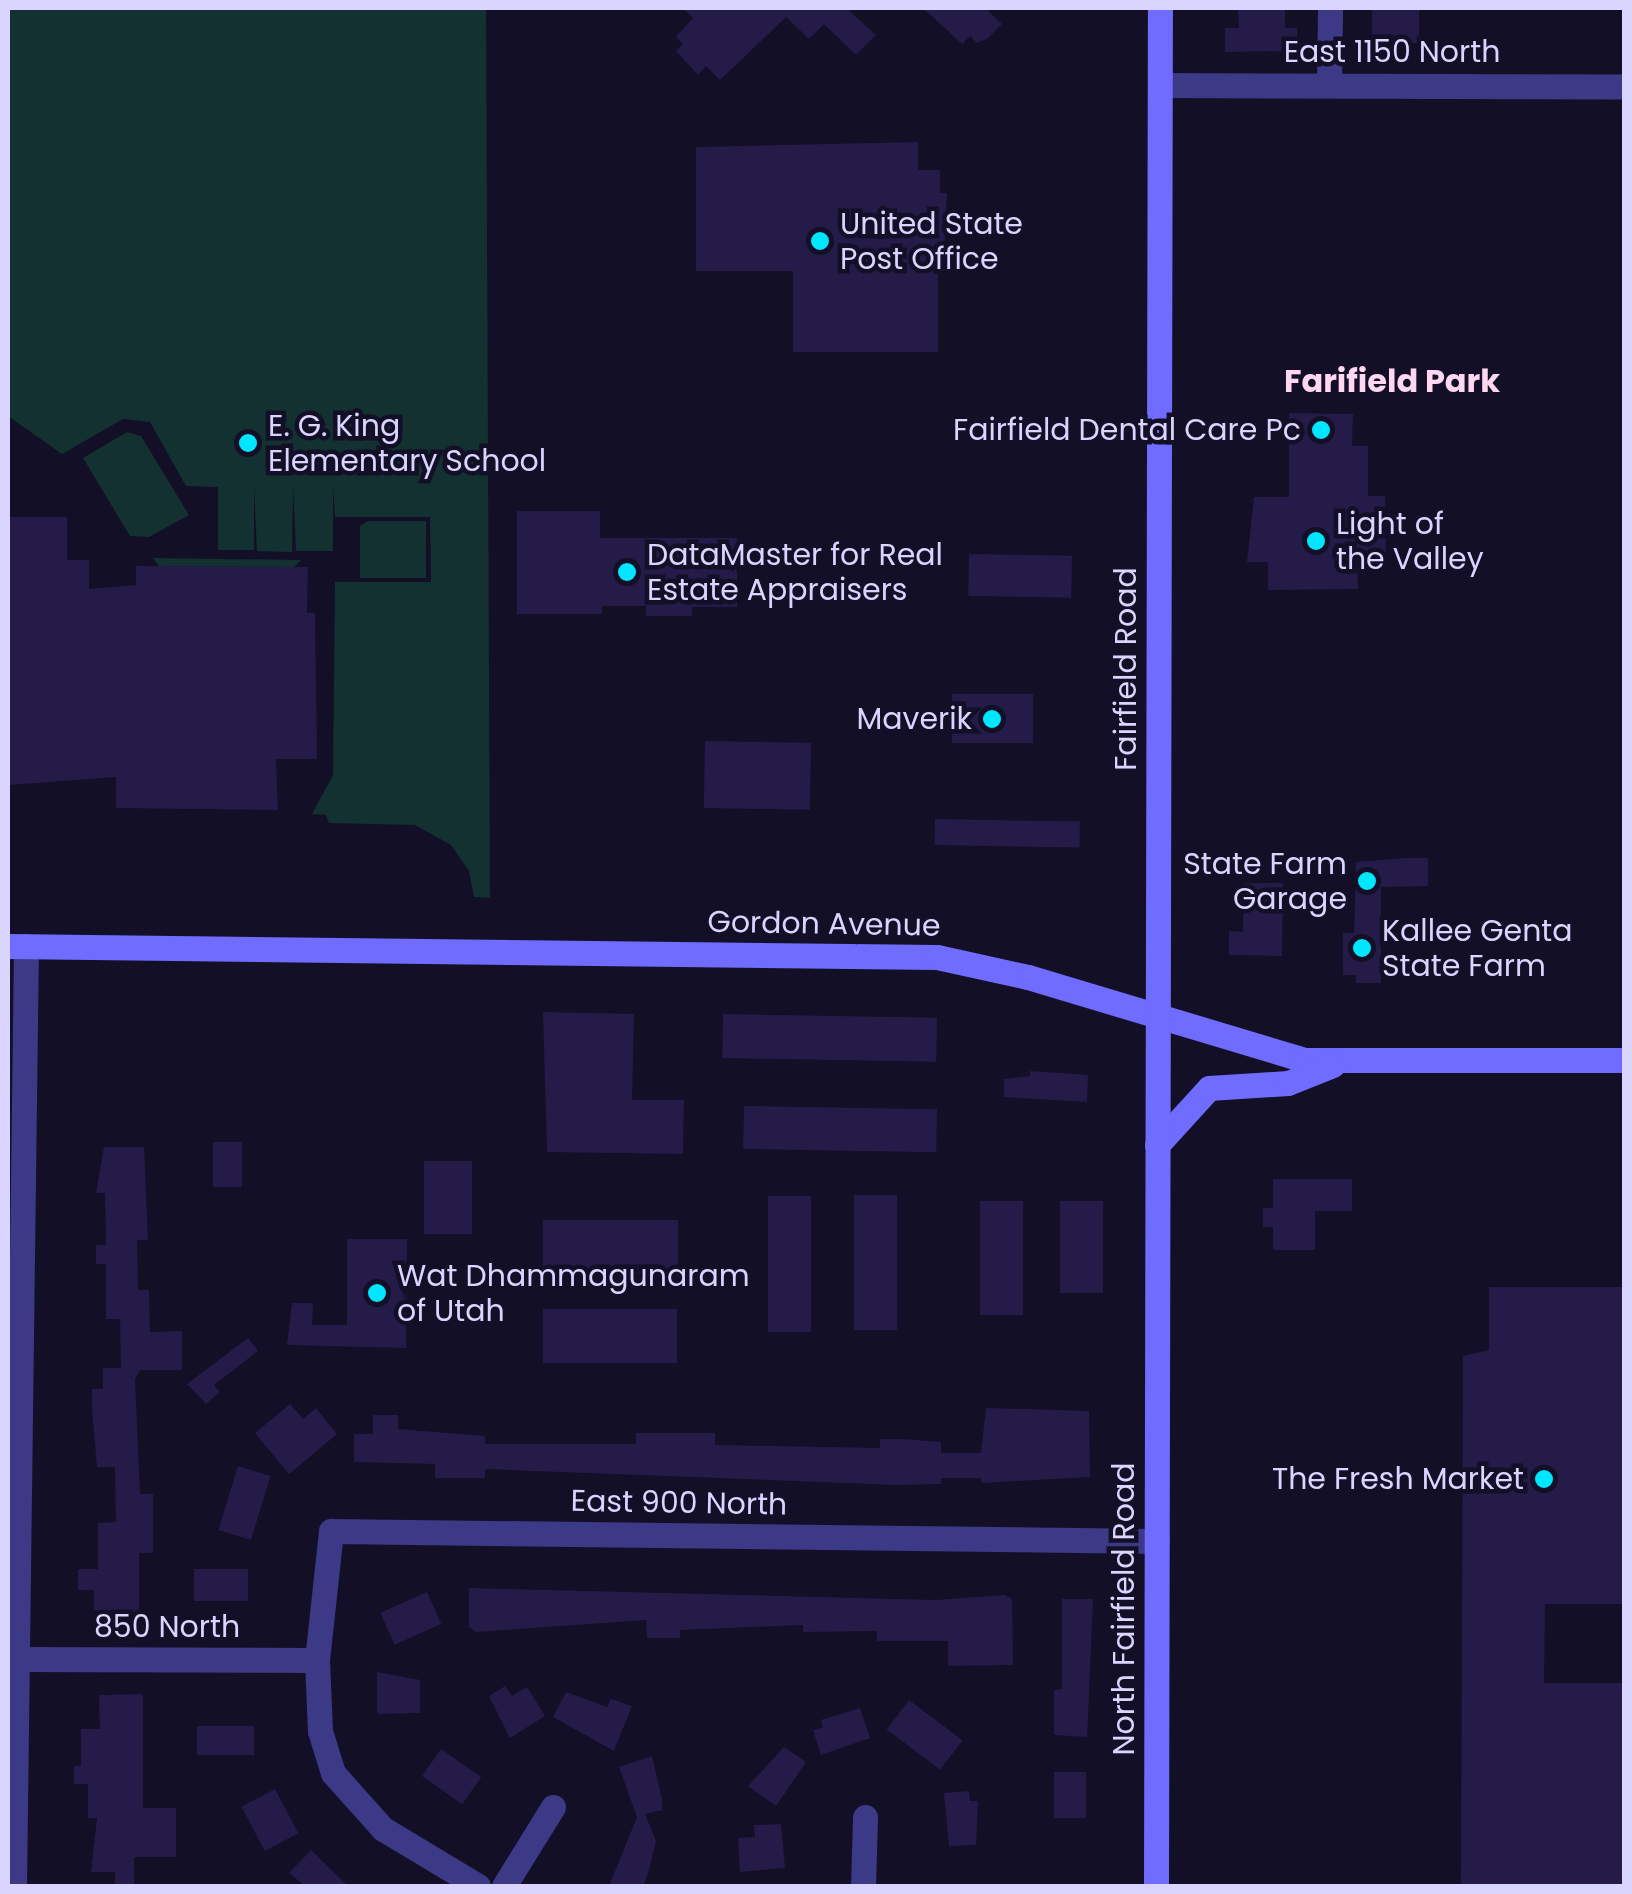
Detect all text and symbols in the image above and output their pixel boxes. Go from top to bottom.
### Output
street label: East 1150 North [1284,34,1500,70]
place label: United State Post Office [840,206,1023,276]
marker: United State Post Office [809,230,831,252]
district label: Farifield Park [1284,362,1500,400]
place label: E. G. King Elementary School [268,408,546,478]
place label: Fairfield Dental Care Pc [953,412,1301,448]
marker: Fairfield Dental Care Pc [1310,419,1332,441]
marker: E. G. King Elementary School [237,432,259,454]
place label: Light of the Valley [1336,506,1484,576]
marker: Light of the Valley [1305,530,1327,552]
place label: DataMaster for Real Estate Appraisers [647,537,943,608]
marker: DataMaster for Real Estate Appraisers [616,561,638,583]
street label: Fairfield Road [1108,567,1144,771]
place label: Maverik [856,701,972,737]
marker: Maverik [981,708,1003,730]
place label: State Farm Garage [1183,846,1347,916]
marker: State Farm Garage [1356,870,1378,892]
street label: Gordon Avenue [707,904,941,944]
place label: Kallee Genta State Farm [1382,913,1573,984]
marker: Kallee Genta State Farm [1351,937,1373,959]
place label: Wat Dhammagunaram of Utah [397,1258,750,1328]
marker: Wat Dhammagunaram of Utah [366,1282,388,1304]
place label: The Fresh Market [1272,1461,1524,1497]
street label: North Fairfield Road [1106,1462,1142,1756]
marker: The Fresh Market [1533,1468,1555,1490]
street label: East 900 North [570,1483,788,1523]
street label: 850 North [94,1609,240,1645]

